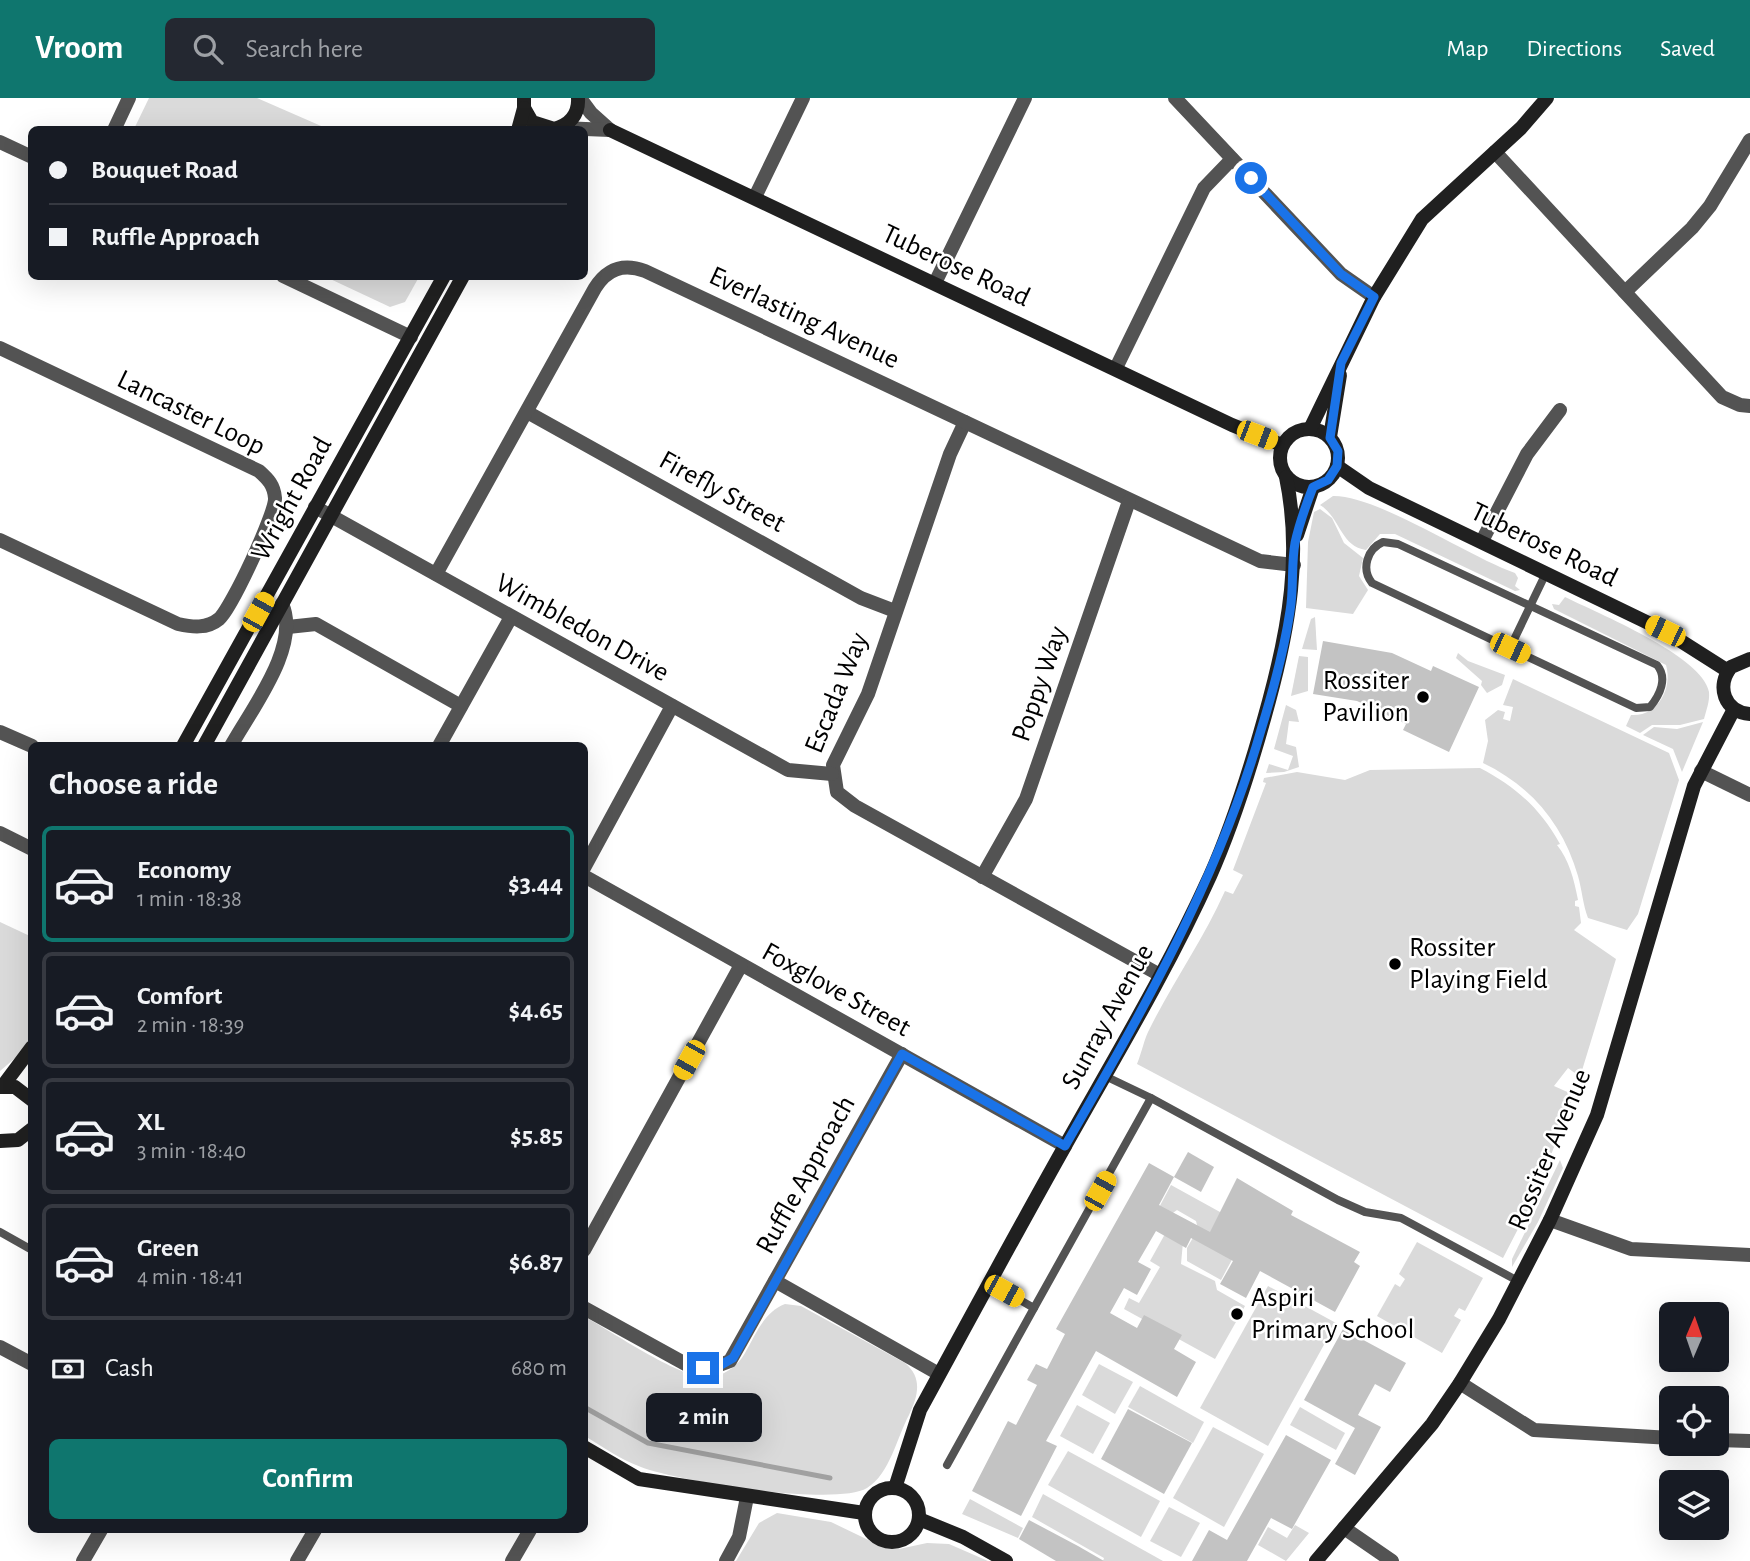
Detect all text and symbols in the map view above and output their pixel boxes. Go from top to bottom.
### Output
search box [165,18,655,81]
icon: search [189,30,227,68]
text: Vroom [35,32,123,65]
text: Search here [245,36,363,62]
text: Map [1446,37,1488,61]
text: Directions [1526,37,1622,61]
text: Saved [1660,37,1715,61]
text: Bouquet Road [91,157,238,183]
route start [1235,162,1267,194]
street label: Tuberose Road [878,220,1034,312]
text: Ruffle Approach [91,224,260,250]
street label: Everlasting Avenue [705,262,903,374]
street label: Lancaster Loop [113,365,269,461]
car [1234,418,1281,452]
street label: Wright Road [247,432,337,566]
street label: Firefly Street [654,446,790,538]
street label: Tuberose Road [1466,497,1622,593]
street label: Wimbledon Drive [491,569,673,687]
car [239,589,278,635]
car [1642,612,1689,650]
street label: Poppy Way [1007,623,1073,745]
street label: Escada Way [800,629,874,757]
car [1487,630,1534,666]
place label: Rossiter Pavilion [1322,667,1409,727]
marker: Rossiter Pavilion [1415,689,1431,705]
text: Choose a ride [49,768,218,800]
icon: car [53,853,116,916]
text: Economy [137,857,231,883]
text: $3.44 [508,871,563,897]
text: 1 min · 18:38 [137,888,242,911]
place label: Rossiter Playing Field [1409,934,1548,994]
street label: Foxglove Street [757,938,915,1042]
street label: Sunray Avenue [1057,940,1159,1094]
marker: Rossiter Playing Field [1387,956,1403,972]
icon: car [53,979,116,1042]
text: Comfort [137,983,222,1009]
text: $4.65 [508,997,563,1023]
text: 2 min · 18:39 [137,1014,244,1037]
car [670,1037,709,1083]
street label: Rossiter Avenue [1503,1065,1597,1235]
street label: Ruffle Approach [751,1091,861,1259]
icon: car [53,1105,116,1168]
text: XL [137,1109,164,1135]
text: $5.85 [510,1123,563,1149]
text: 3 min · 18:40 [137,1140,246,1163]
car [1081,1168,1120,1214]
icon: car [53,1231,116,1294]
text: Green [137,1235,199,1261]
text: $6.87 [509,1249,563,1275]
text: 4 min · 18:41 [137,1266,244,1289]
car [981,1272,1028,1310]
place label: Aspiri Primary School [1251,1284,1414,1344]
north arrow [1659,1302,1729,1372]
map controls [1659,1302,1729,1540]
marker: Aspiri Primary School [1229,1306,1245,1322]
icon: cash [49,1350,87,1388]
route end [687,1352,719,1384]
text: Cash [105,1355,154,1381]
text: 680 m [511,1357,567,1380]
button: locate [1659,1386,1729,1456]
callout: 2 min [645,1392,761,1442]
text: 2 min [678,1406,730,1429]
button: Confirm [49,1439,567,1519]
button: layers [1659,1470,1729,1540]

